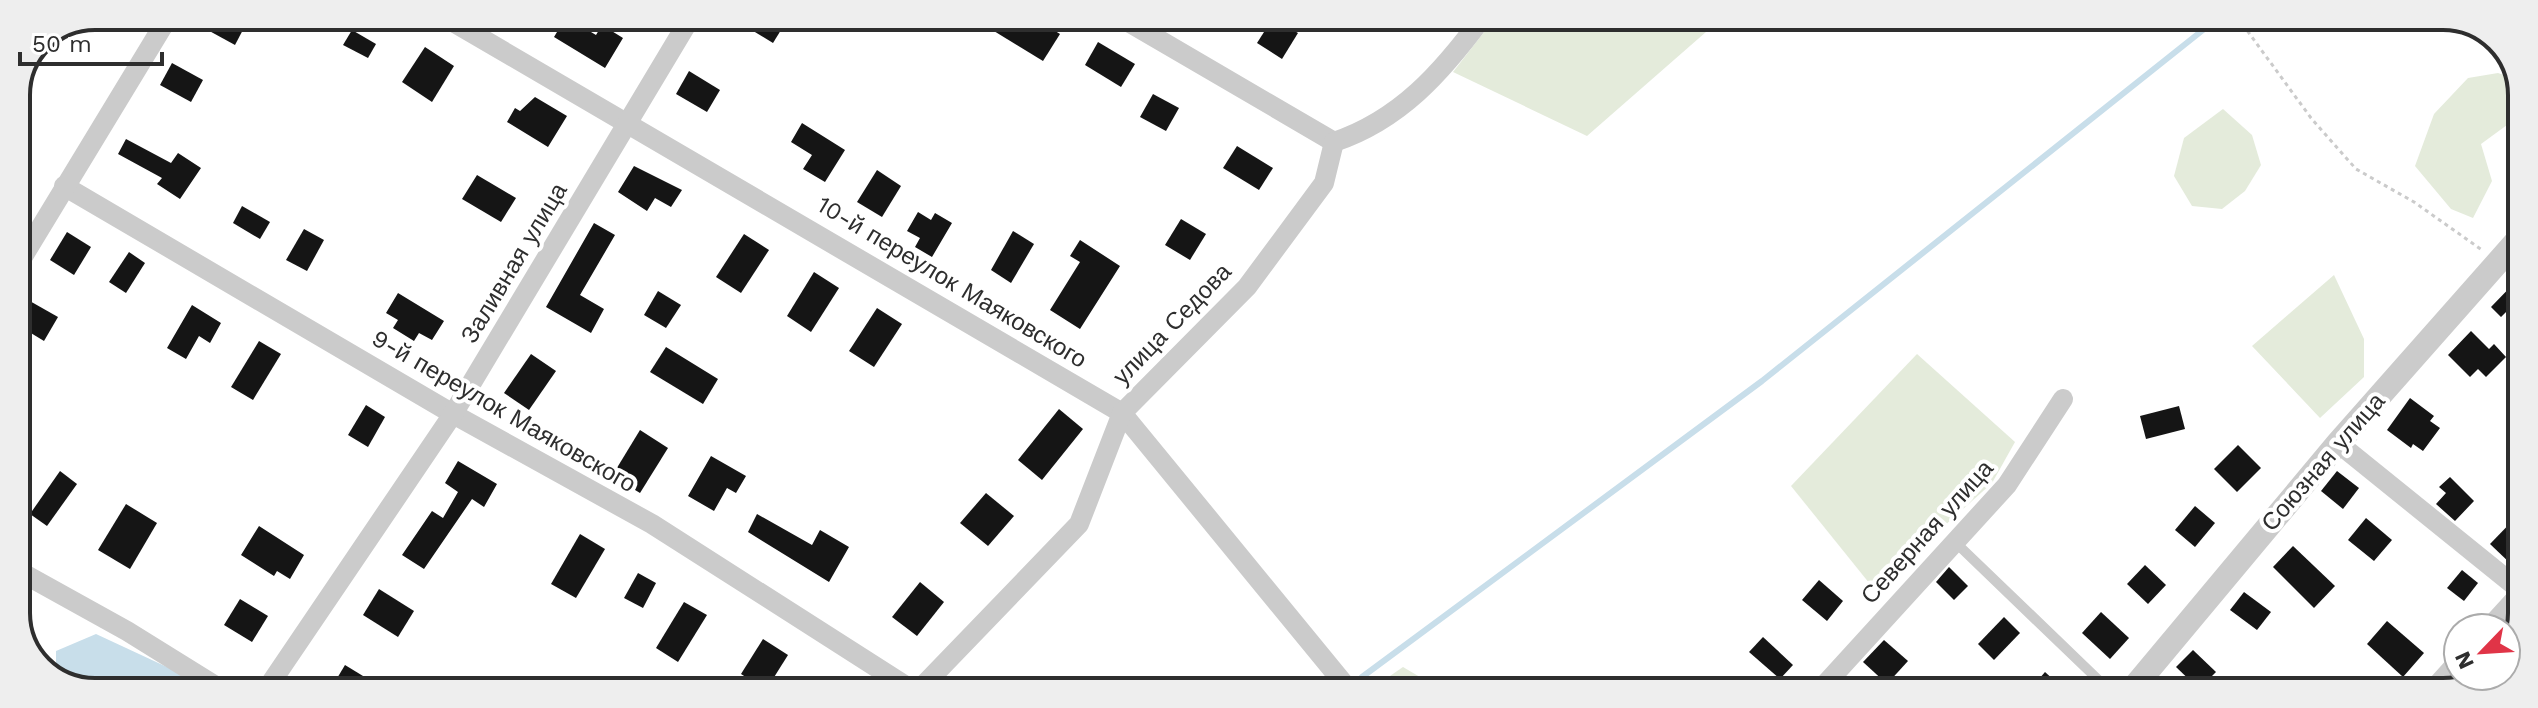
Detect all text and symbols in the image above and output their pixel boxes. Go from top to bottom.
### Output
scale bar [20,16,162,66]
text: 50 m [32,30,92,58]
street label: Заливная улица [455,177,573,348]
street label: 10-й переулок Маяковского [812,190,1092,374]
street label: улица Седова [1107,257,1237,390]
street label: 9-й переулок Маяковского [367,324,641,498]
street label: Союзная улица [2256,387,2391,537]
street label: Северная улица [1855,454,1999,610]
north arrow [2442,612,2522,692]
text: N [2450,648,2479,673]

